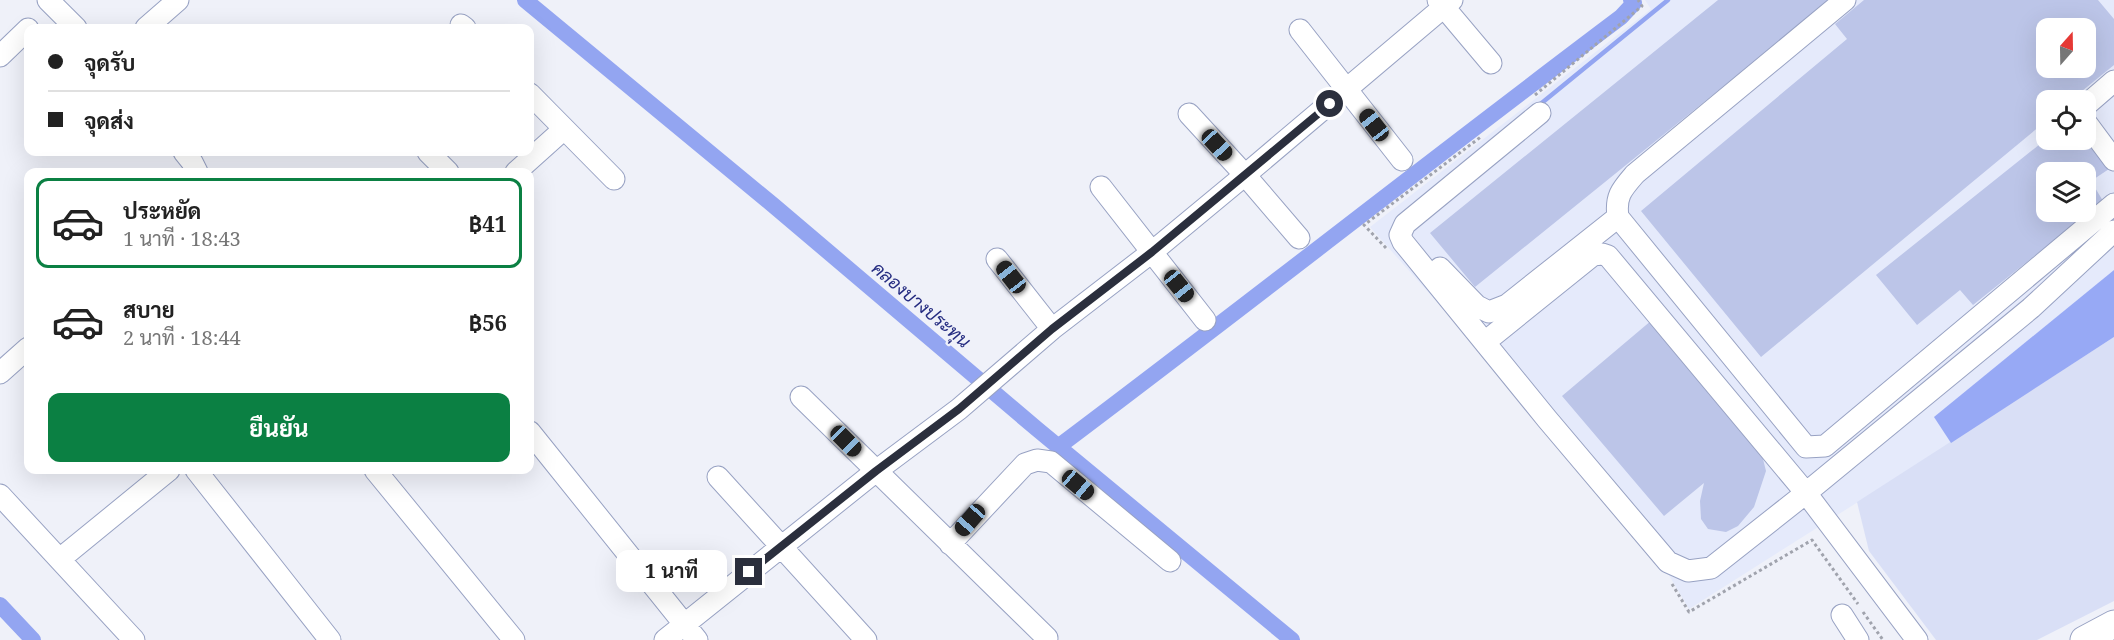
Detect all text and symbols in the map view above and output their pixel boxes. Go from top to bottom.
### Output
north arrow [2036,18,2096,78]
map controls [2036,18,2096,222]
text: จุดรับ [84,47,135,77]
route start [1316,90,1343,117]
button: locate [2036,90,2096,150]
text: จุดส่ง [84,105,134,135]
car [1356,105,1392,145]
car [1198,126,1236,164]
button: layers [2036,162,2096,222]
text: ประหยัด [123,195,201,225]
icon: car [51,196,105,250]
text: ฿41 [469,208,507,238]
text: 1 นาที · 18:43 [123,225,241,252]
water label: คลองบางประทุน [867,256,976,354]
car [993,257,1029,297]
car [1161,266,1197,306]
text: สบาย [123,294,175,324]
icon: car [51,295,105,349]
text: ฿56 [469,307,507,337]
text: 2 นาที · 18:44 [123,324,241,351]
button: ยืนยัน [48,393,510,462]
car [827,422,865,460]
car [1058,467,1098,503]
car [951,501,989,539]
callout: 1 นาที [617,551,728,593]
text: 1 นาที [645,557,698,584]
route end [735,558,762,585]

